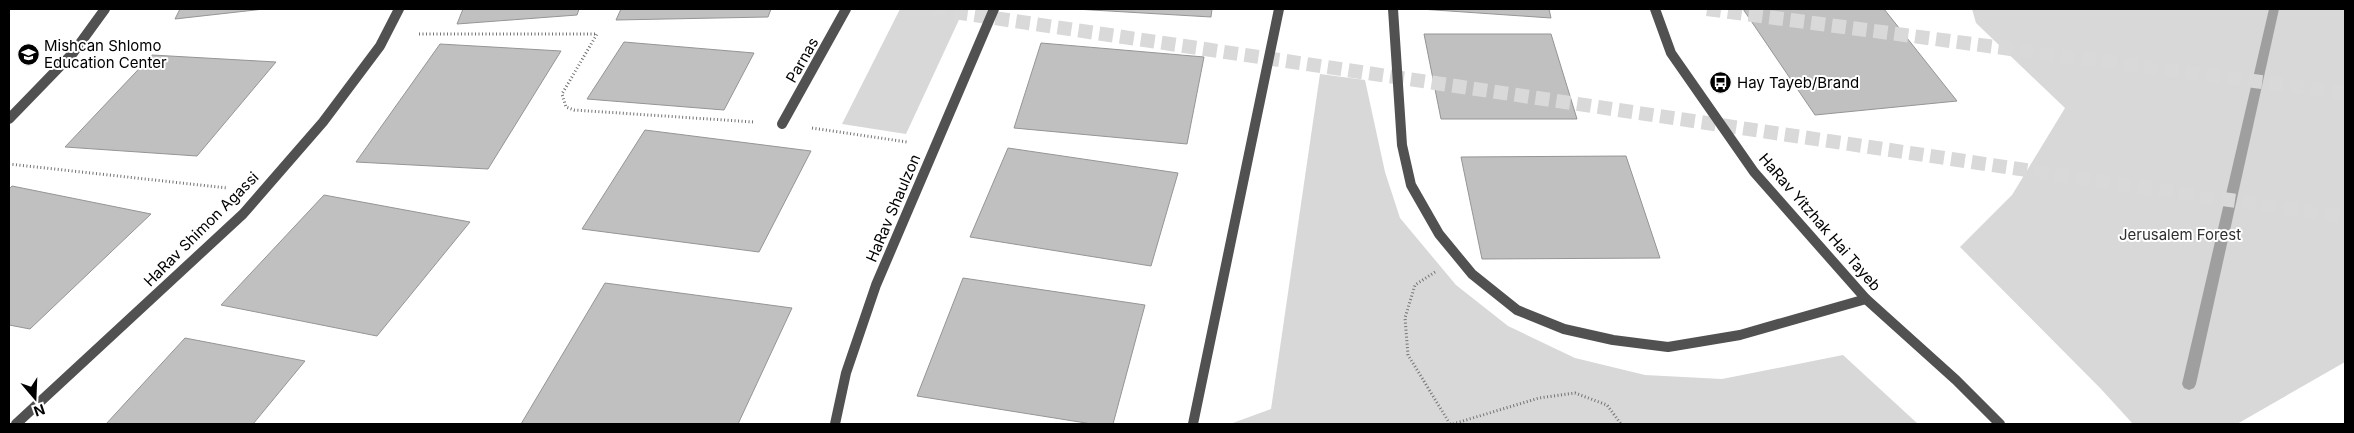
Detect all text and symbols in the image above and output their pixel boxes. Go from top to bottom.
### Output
street label: Parnas [781,34,823,86]
place label: Mishcan Shlomo Education Center [44,36,167,72]
school or university icon: Mishcan Shlomo Education Center [16,42,40,66]
bus stop icon: Hay Tayeb/Brand [1709,70,1733,94]
place label: Hay Tayeb/Brand [1737,73,1859,92]
street label: HaRav Yitzhak Hai Tayeb [1755,149,1885,295]
street label: HaRav Shaulzon [862,151,924,265]
street label: HaRav Shimon Agassi [140,168,262,290]
park label: Jerusalem Forest [2119,225,2241,244]
north arrow [10,373,60,423]
text: N [32,401,47,421]

